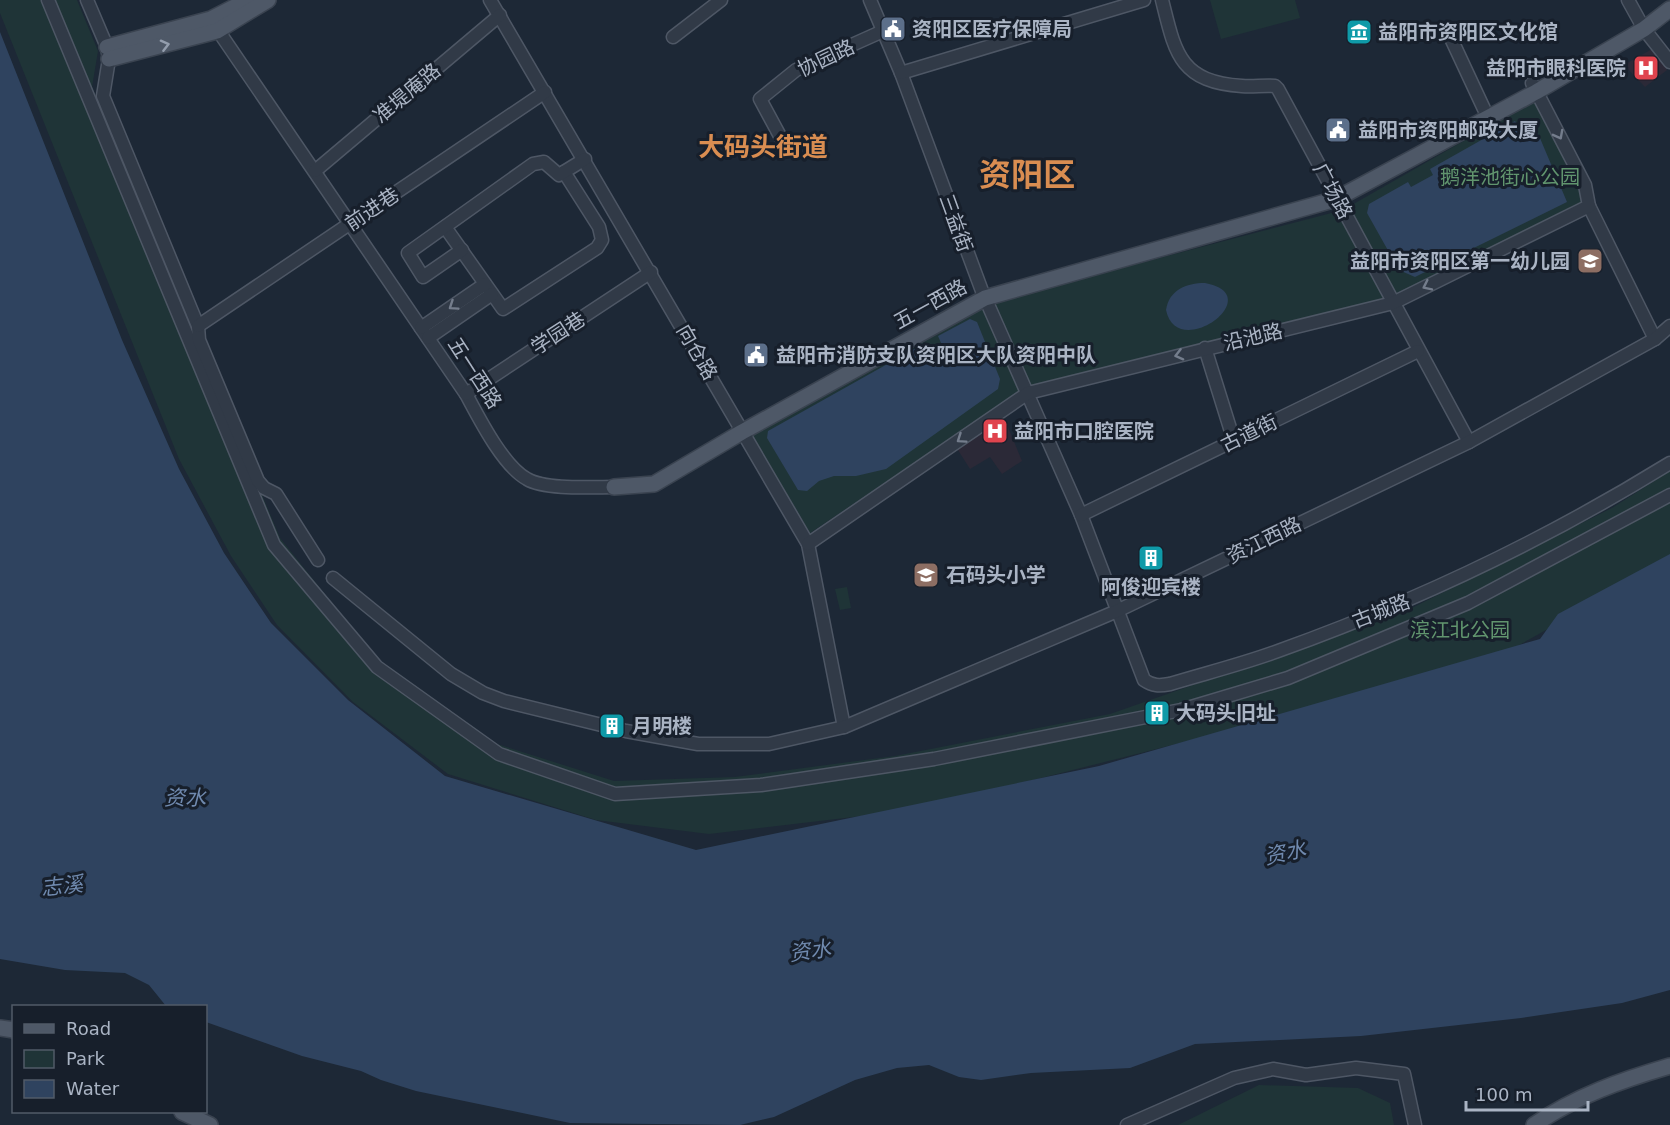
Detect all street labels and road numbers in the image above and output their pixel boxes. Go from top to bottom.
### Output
street label: 协园路 [794,34,858,82]
street label: 准堤庵路 [369,58,445,128]
street label: 广场路 [1308,159,1358,223]
street label: 前进巷 [340,182,404,236]
street label: 三益街 [934,191,978,255]
street label: 五一西路 [889,274,971,334]
street label: 学园巷 [526,307,590,359]
street label: 沿池路 [1221,319,1285,355]
street label: 向仓路 [672,320,722,384]
street label: 五一西路 [443,333,507,413]
street label: 古道街 [1217,409,1281,457]
street label: 资江西路 [1223,512,1305,568]
street label: 古城路 [1349,589,1413,633]

